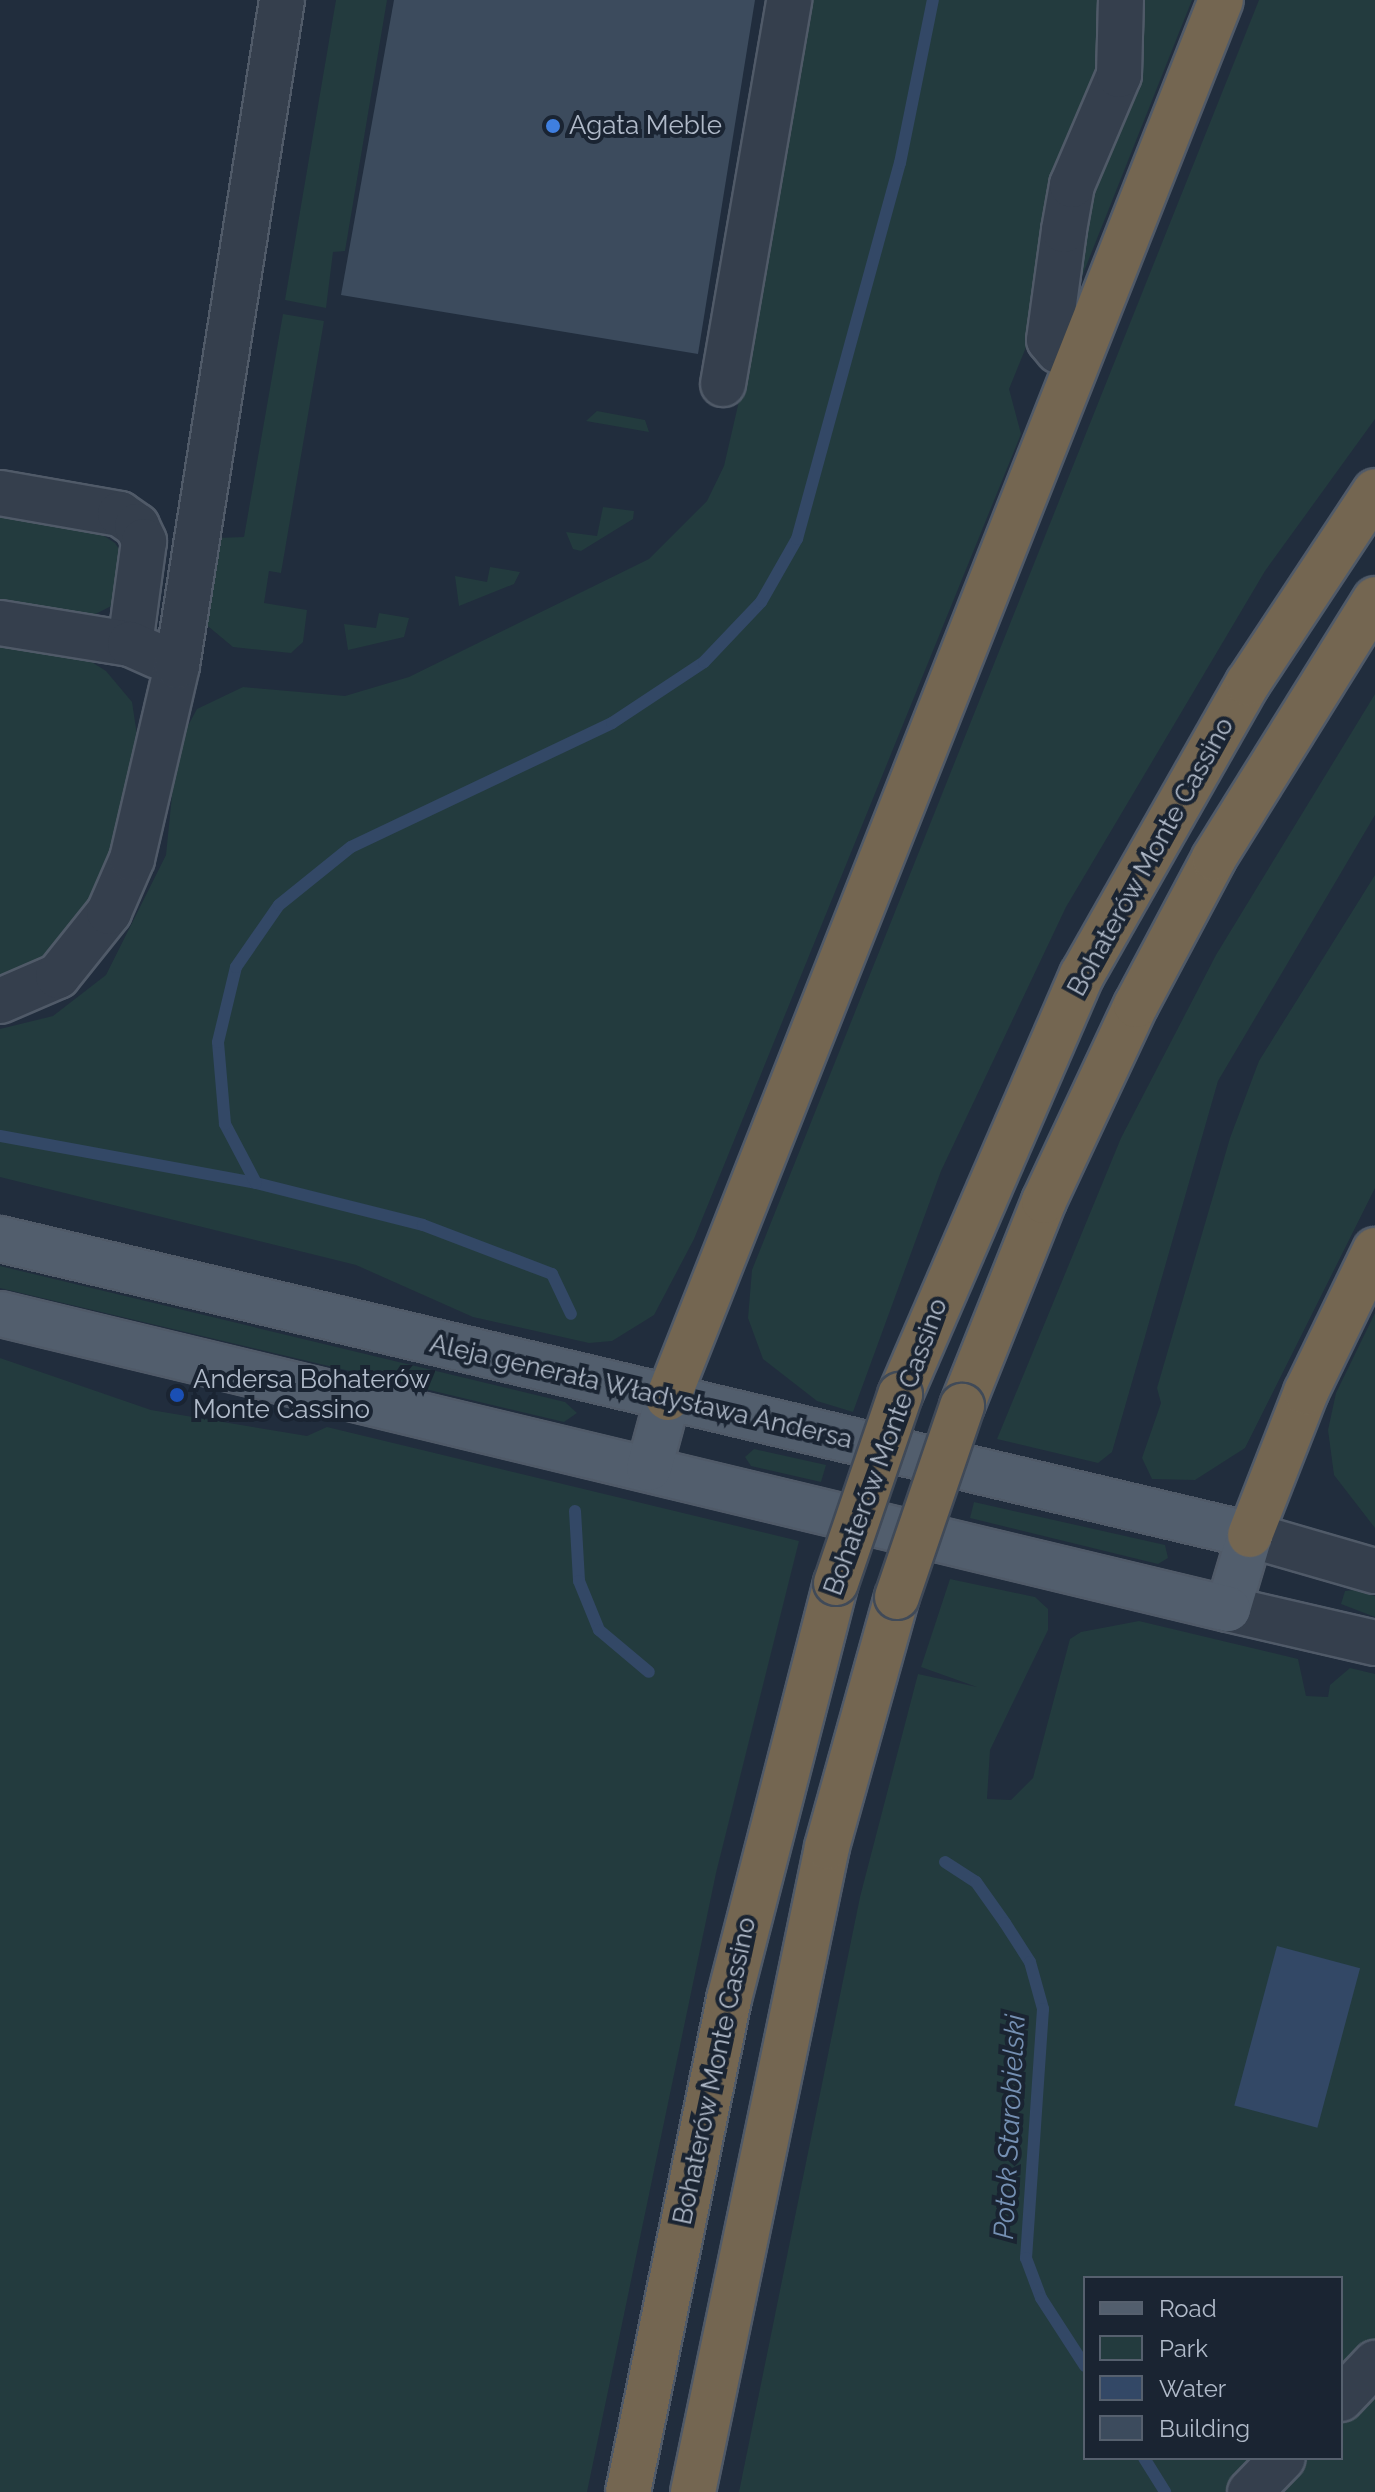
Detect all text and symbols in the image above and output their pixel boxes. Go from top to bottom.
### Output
place label: Agata Meble [569,110,722,142]
marker: Agata Meble [544,117,562,135]
street label: Bohaterów Monte Cassino [1061,712,1241,1002]
street label: Bohaterów Monte Cassino [818,1294,954,1600]
street label: Aleja generała Władysława Andersa [426,1328,856,1456]
place label: Andersa Bohaterów Monte Cassino [193,1364,430,1426]
marker: Andersa Bohaterów Monte Cassino [168,1386,186,1404]
street label: Bohaterów Monte Cassino [667,1914,763,2228]
water label: Potok Starobielski [987,2014,1033,2240]
legend [1083,2276,1343,2460]
text: Road [1159,2294,1217,2323]
text: Park [1159,2334,1208,2363]
text: Water [1159,2374,1226,2403]
text: Building [1159,2414,1250,2443]

